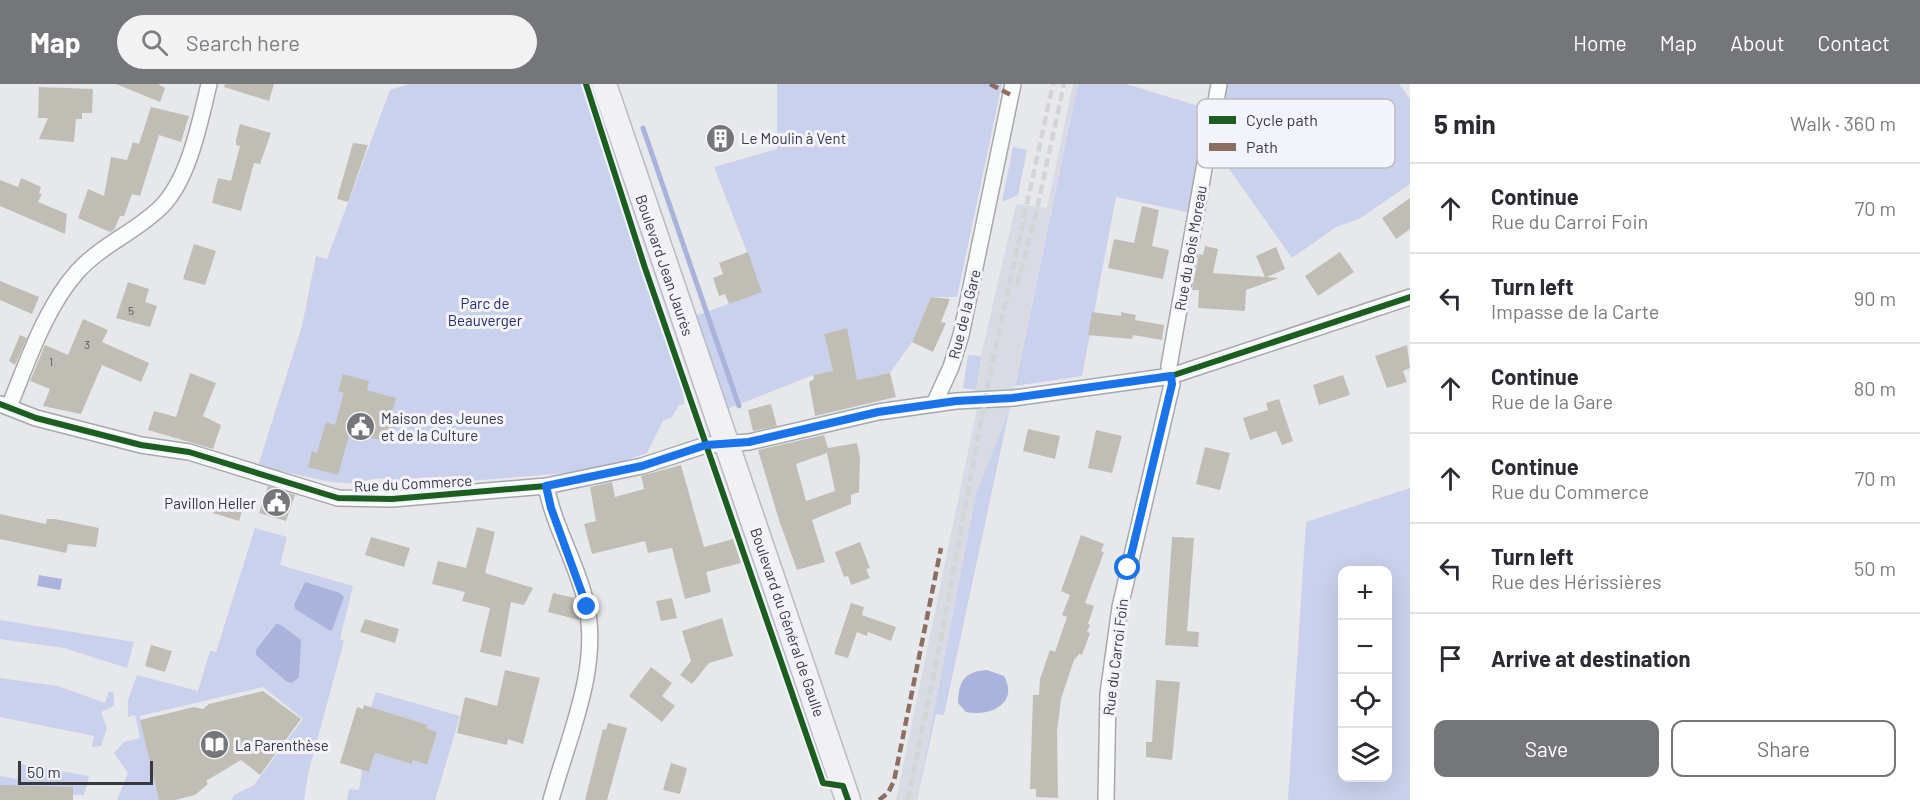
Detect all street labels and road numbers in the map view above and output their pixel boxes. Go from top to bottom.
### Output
street label: Rue du Bois Moreau [1170,184,1210,312]
street label: Boulevard Jean Jaurès [632,192,698,338]
street label: Rue de la Gare [944,267,984,361]
street label: Rue du Commerce [353,471,473,495]
street label: Boulevard du Général de Gaulle [747,525,829,719]
street label: Rue du Carroi Foin [1099,597,1131,717]

